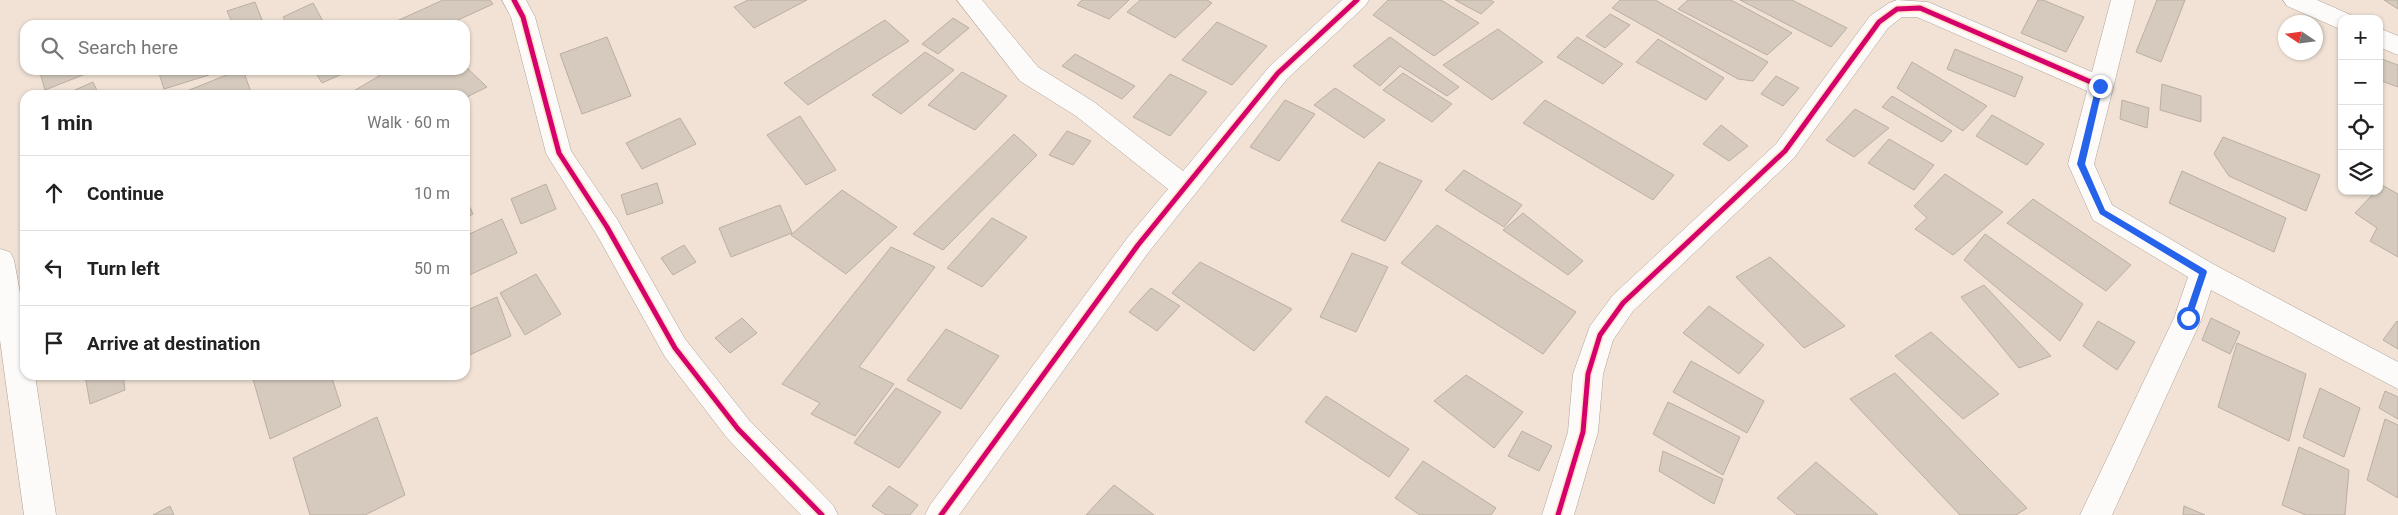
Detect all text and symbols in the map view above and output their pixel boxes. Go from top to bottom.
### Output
north arrow [2278,15,2323,60]
map controls [2338,15,2383,195]
button: + [2338,15,2383,60]
search box [20,20,470,75]
icon: search [38,34,66,62]
text: Search here [78,36,178,59]
button: − [2338,60,2383,105]
route end [2089,75,2112,98]
button: locate [2338,105,2383,150]
text: 1 min [40,111,93,135]
text: Walk · 60 m [367,113,450,132]
button: layers [2338,150,2383,195]
icon: ahead [40,179,68,207]
text: Continue [87,182,164,205]
text: 10 m [414,184,450,203]
icon: left [40,254,68,282]
text: Turn left [87,257,160,280]
text: 50 m [414,259,450,278]
route start [2177,307,2200,330]
icon: arrive [40,329,68,357]
text: Arrive at destination [87,332,260,355]

